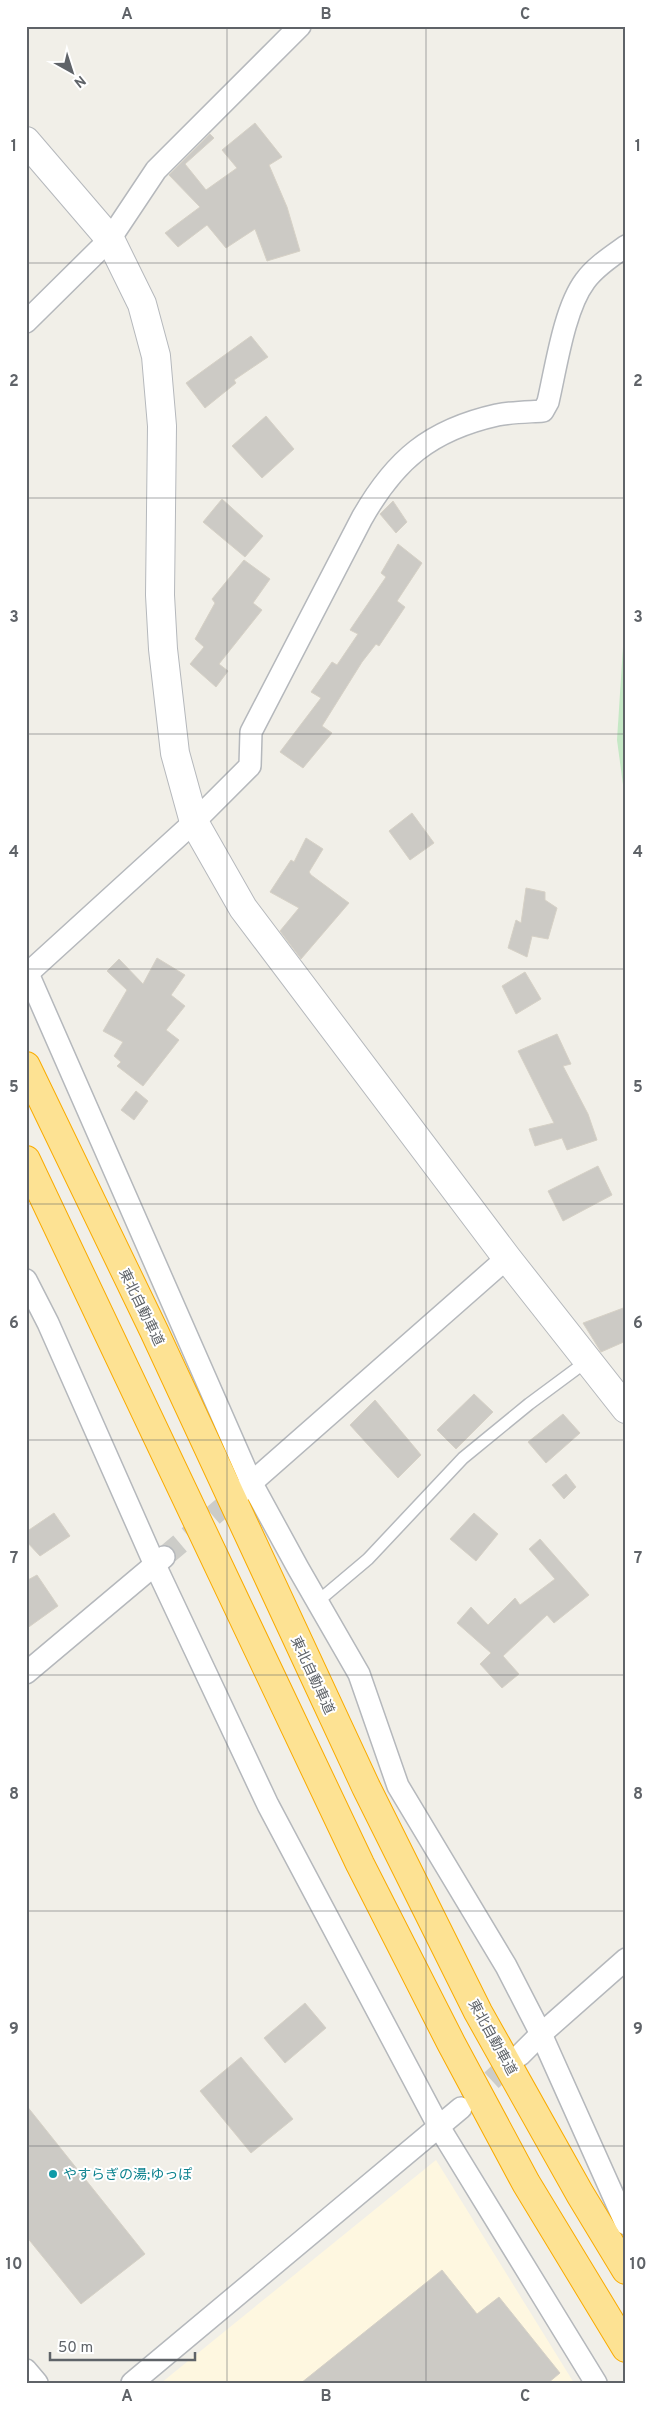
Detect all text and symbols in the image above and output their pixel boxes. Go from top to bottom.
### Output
text: A [121,5,133,25]
text: B [320,5,332,25]
text: C [520,5,530,25]
north arrow [48,48,98,98]
text: N [70,71,88,91]
text: 1 [11,137,17,157]
text: 1 [635,137,641,157]
text: 2 [9,372,19,392]
text: 2 [633,372,643,392]
text: 3 [9,608,19,628]
text: 3 [633,608,643,628]
text: 4 [9,843,19,863]
text: 4 [633,843,643,863]
text: 5 [9,1078,19,1098]
text: 5 [633,1078,643,1098]
street label: 東北自動車道 [115,1266,168,1349]
text: 6 [9,1314,19,1334]
text: 6 [633,1314,643,1334]
text: 7 [10,1549,18,1569]
text: 7 [634,1549,642,1569]
street label: 東北自動車道 [286,1634,338,1717]
text: 8 [9,1785,19,1805]
text: 8 [633,1785,643,1805]
street label: 東北自動車道 [464,1996,520,2079]
text: 9 [9,2020,19,2040]
text: 9 [633,2020,643,2040]
place label: やすらぎの湯;ゆっぽ [63,2167,192,2184]
marker: やすらぎの湯;ゆっぽ [47,2168,59,2180]
text: 10 [6,2255,22,2275]
text: 10 [630,2255,646,2275]
scale bar [50,2329,195,2361]
text: 50 m [58,2339,93,2358]
text: A [121,2387,133,2407]
text: B [320,2387,332,2407]
text: C [520,2387,530,2407]

